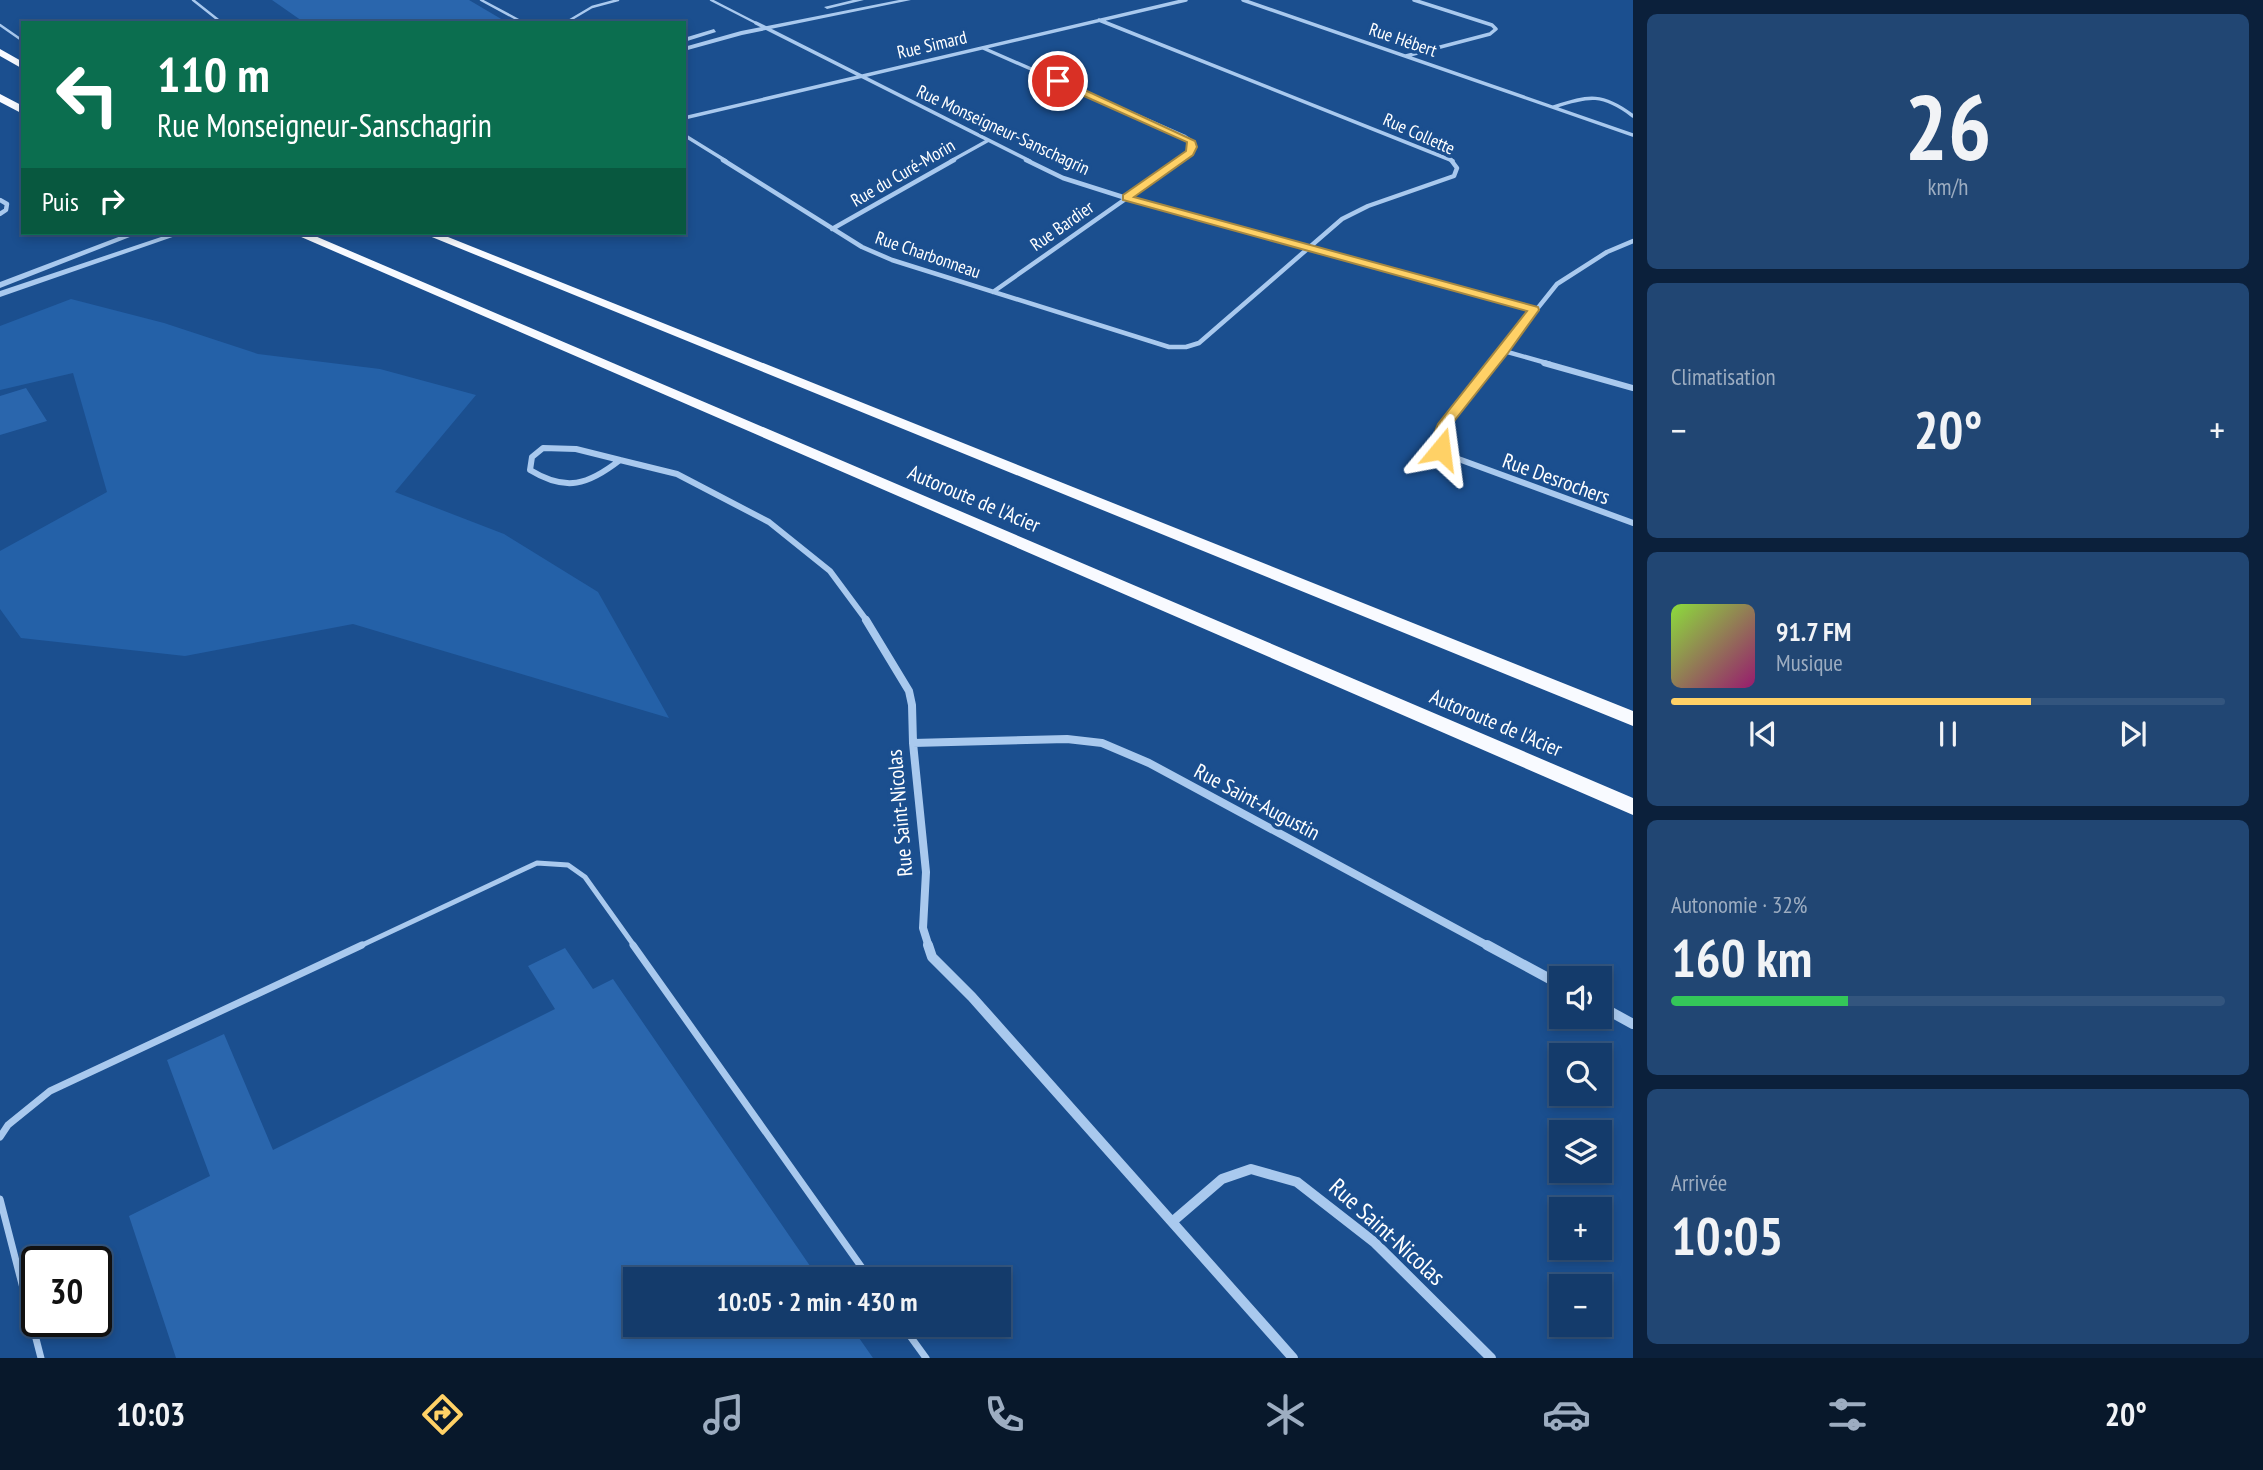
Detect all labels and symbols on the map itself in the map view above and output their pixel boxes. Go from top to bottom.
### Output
street label: Rue Hébert [1366,17,1440,62]
street label: Rue Simard [895,25,969,64]
pin [1028,51,1088,111]
street label: Rue Monseigneur-Sanschagrin [913,79,1093,180]
street label: Rue Collette [1380,108,1459,160]
street label: Rue du Curé-Morin [847,133,959,212]
street label: Rue Bardier [1025,195,1098,256]
street label: Rue Charbonneau [872,226,984,283]
position arrow [1404,412,1478,486]
street label: Rue Desrochers [1499,447,1613,510]
street label: Autoroute de l'Acier [904,458,1045,539]
street label: Autoroute de l'Acier [1426,682,1567,763]
street label: Rue Saint-Nicolas [881,748,918,878]
street label: Rue Saint-Augustin [1190,757,1325,846]
street label: Rue Saint-Nicolas [1323,1171,1452,1292]
speed limit sign: 30 [21,1246,112,1337]

